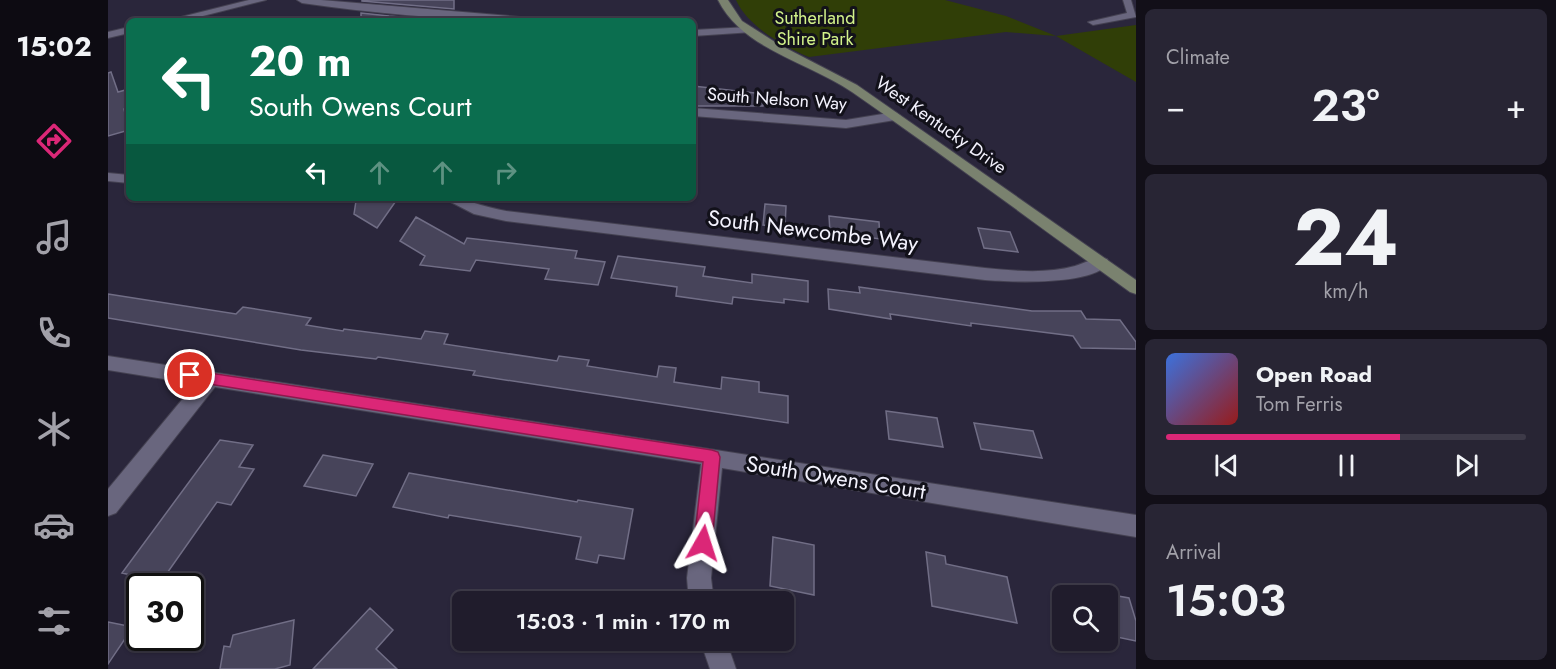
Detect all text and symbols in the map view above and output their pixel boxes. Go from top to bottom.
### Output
park label: Sutherland Shire Park [774,5,856,52]
text: 15:02 [16,27,92,66]
text: 20 m [249,31,351,92]
icon: left [150,42,228,120]
text: Climate [1166,43,1230,72]
street label: West Kentucky Drive [870,70,1012,180]
text: 23° [1311,73,1380,138]
street label: South Nelson Way [706,81,848,117]
text: − [1166,83,1185,130]
text: + [1506,83,1526,130]
text: South Owens Court [249,87,471,126]
icon: directions [33,120,75,162]
icon: left [300,156,333,189]
icon: ahead [363,156,396,189]
icon: ahead [426,156,459,189]
icon: right [489,156,522,189]
text: 24 [1293,182,1399,294]
street label: South Newcombe Way [706,201,920,259]
icon: music [33,216,75,258]
text: km/h [1323,277,1369,306]
icon: phone [33,312,75,354]
pin [164,349,215,400]
icon: arrive [173,358,206,391]
text: Open Road [1256,358,1372,390]
text: Tom Ferris [1256,390,1343,419]
icon: climate [33,408,75,450]
street label: South Owens Court [744,447,929,507]
icon: previous [1210,449,1243,482]
icon: pause [1330,449,1363,482]
icon: next [1450,449,1483,482]
icon: car [33,504,75,546]
position arrow [671,511,735,575]
text: Arrival [1166,538,1221,567]
text: 15:03 [1166,568,1286,633]
speed limit sign: 30 [126,573,204,651]
map controls [1052,585,1118,651]
button: search [1052,585,1118,651]
icon: filters [33,600,75,642]
text: 15:03 · 1 min · 170 m [516,605,730,637]

